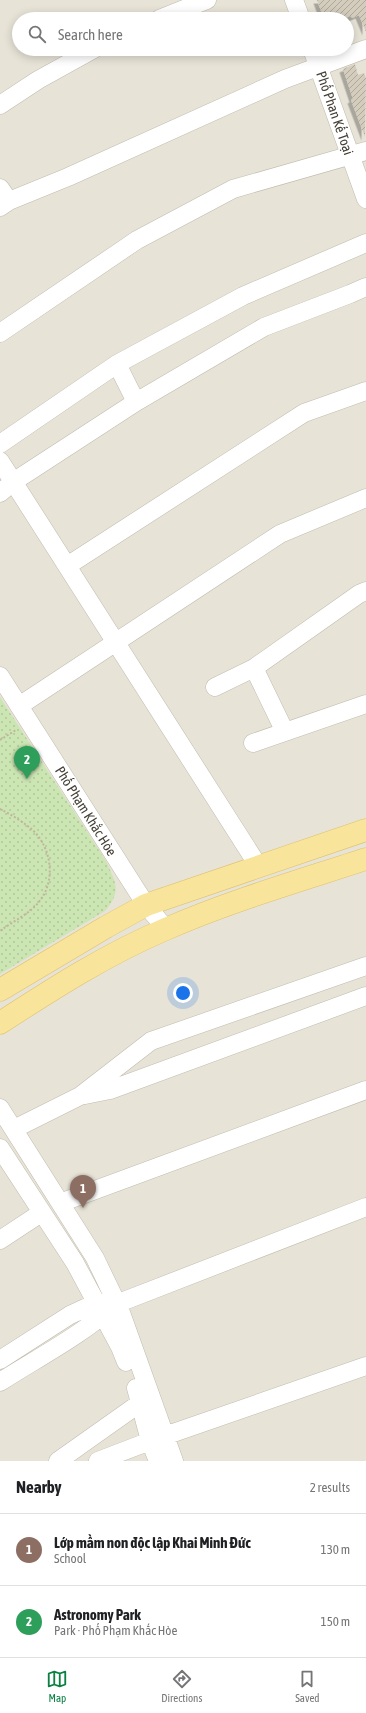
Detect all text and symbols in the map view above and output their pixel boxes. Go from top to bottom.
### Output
search box [12,12,354,56]
icon: search [26,23,48,45]
text: Search here [58,26,123,43]
street label: Phố Phan Kế Toại [313,69,358,157]
pin: 2 [14,746,40,779]
street label: Phố Phạm Khắc Hòe [52,763,121,859]
your location [173,983,193,1003]
pin: 1 [70,1175,96,1208]
text: Nearby [16,1477,62,1497]
text: 2 results [310,1480,350,1495]
text: Lớp mầm non độc lập Khai Minh Đức [54,1534,251,1551]
text: 1 [26,1542,32,1557]
text: 130 m [321,1542,350,1557]
text: School [54,1551,86,1566]
text: Astronomy Park [54,1606,141,1623]
text: 2 [26,1614,32,1629]
text: 150 m [321,1614,350,1629]
text: Park · Phố Phạm Khắc Hòe [54,1623,177,1638]
tab: Map [46,1668,68,1704]
tab: Directions [161,1668,202,1704]
tab: Saved [295,1668,320,1704]

